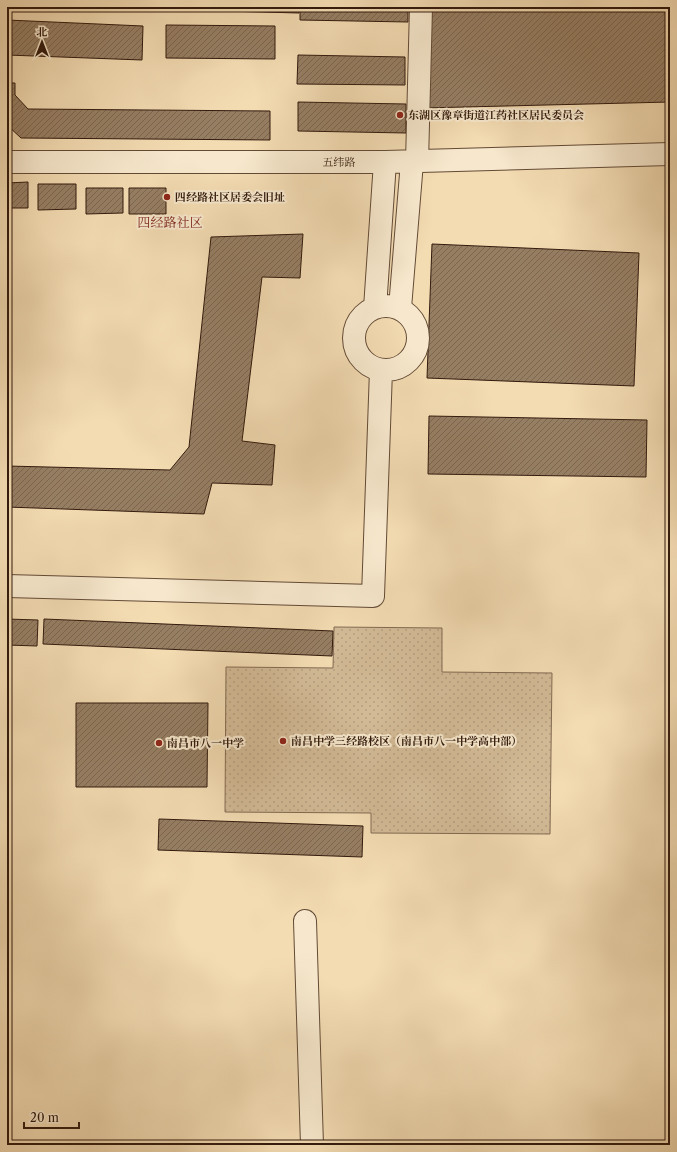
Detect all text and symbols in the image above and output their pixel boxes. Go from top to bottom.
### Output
north arrow [22,22,62,62]
text: 北 [37,25,48,39]
place label: 东湖区豫章街道江药社区居民委员会 [408,108,584,122]
marker: 东湖区豫章街道江药社区居民委员会 [395,110,405,120]
street label: 五纬路 [323,155,356,169]
place label: 四经路社区居委会旧址 [175,190,285,204]
marker: 四经路社区居委会旧址 [162,192,172,202]
district label: 四经路社区 [137,214,203,230]
place label: 南昌中学三经路校区（南昌市八一中学高中部） [291,734,522,748]
place label: 南昌市八一中学 [167,736,244,750]
marker: 南昌中学三经路校区（南昌市八一中学高中部） [278,736,288,746]
marker: 南昌市八一中学 [154,738,164,748]
scale bar [24,1104,79,1130]
text: 20 m [30,1110,59,1125]

